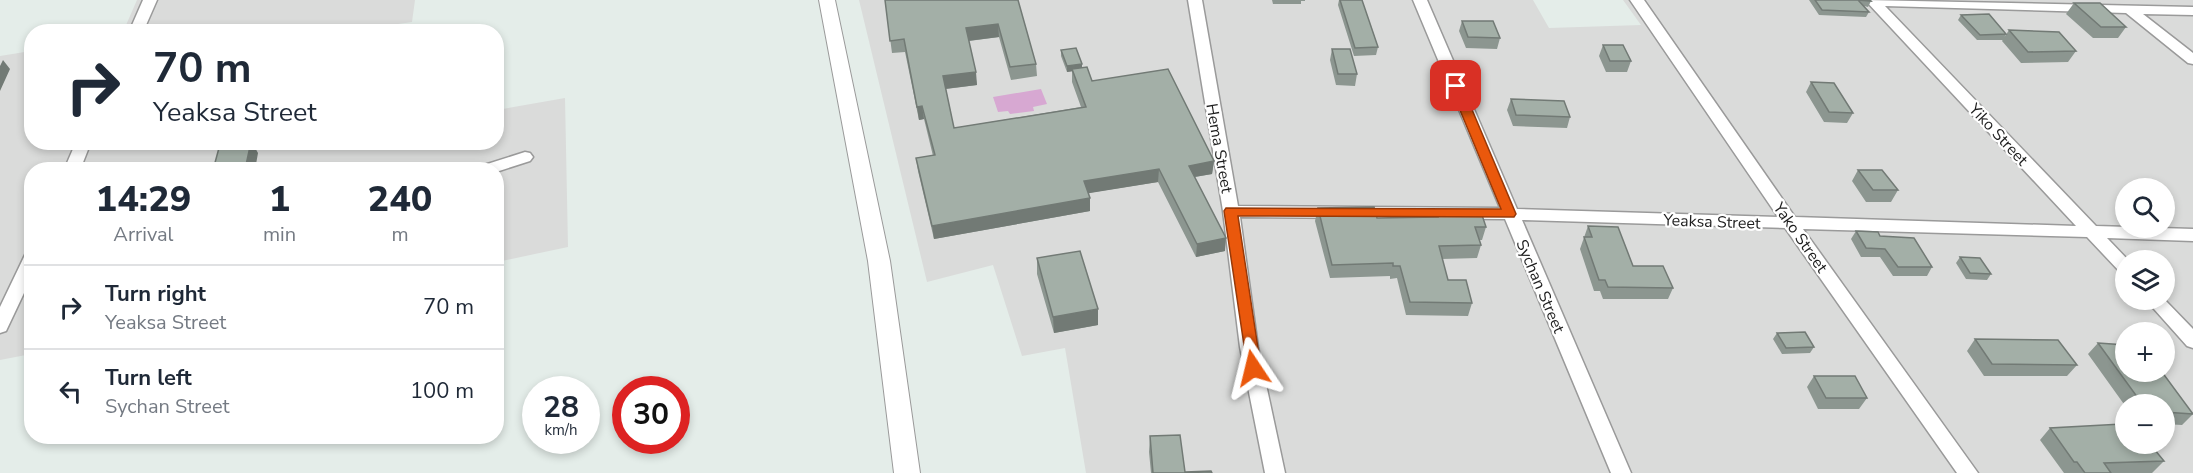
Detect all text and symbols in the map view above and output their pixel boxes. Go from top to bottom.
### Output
text: 70 m [153,40,252,97]
icon: right [54,48,132,126]
pin [1430,60,1481,111]
icon: arrive [1439,69,1472,102]
text: Yeaksa Street [153,94,317,131]
street label: Yiko Street [1963,98,2033,171]
street label: Hema Street [1200,102,1238,195]
text: 14:29 [96,175,191,224]
text: 1 [269,175,290,224]
text: 240 [368,175,432,224]
map controls [2115,178,2175,454]
button: search [2115,178,2175,238]
street label: Yako Street [1767,197,1833,277]
street label: Yeaksa Street [1662,209,1761,235]
text: Arrival [113,221,174,248]
text: min [263,221,296,248]
text: m [391,221,409,248]
street label: Sychan Street [1510,236,1570,337]
button: layers [2115,250,2175,310]
text: Turn right [105,279,206,309]
icon: right [54,291,87,324]
text: 70 m [423,292,474,322]
text: Yeaksa Street [105,309,226,336]
button: + [2115,322,2175,382]
position arrow [1221,336,1285,400]
text: Turn left [105,363,192,393]
icon: left [54,375,87,408]
text: 100 m [410,376,474,406]
speed limit sign: 30 [612,376,690,454]
text: 28 [543,387,579,428]
text: Sychan Street [105,393,230,420]
button: − [2115,394,2175,454]
text: km/h [544,420,578,440]

